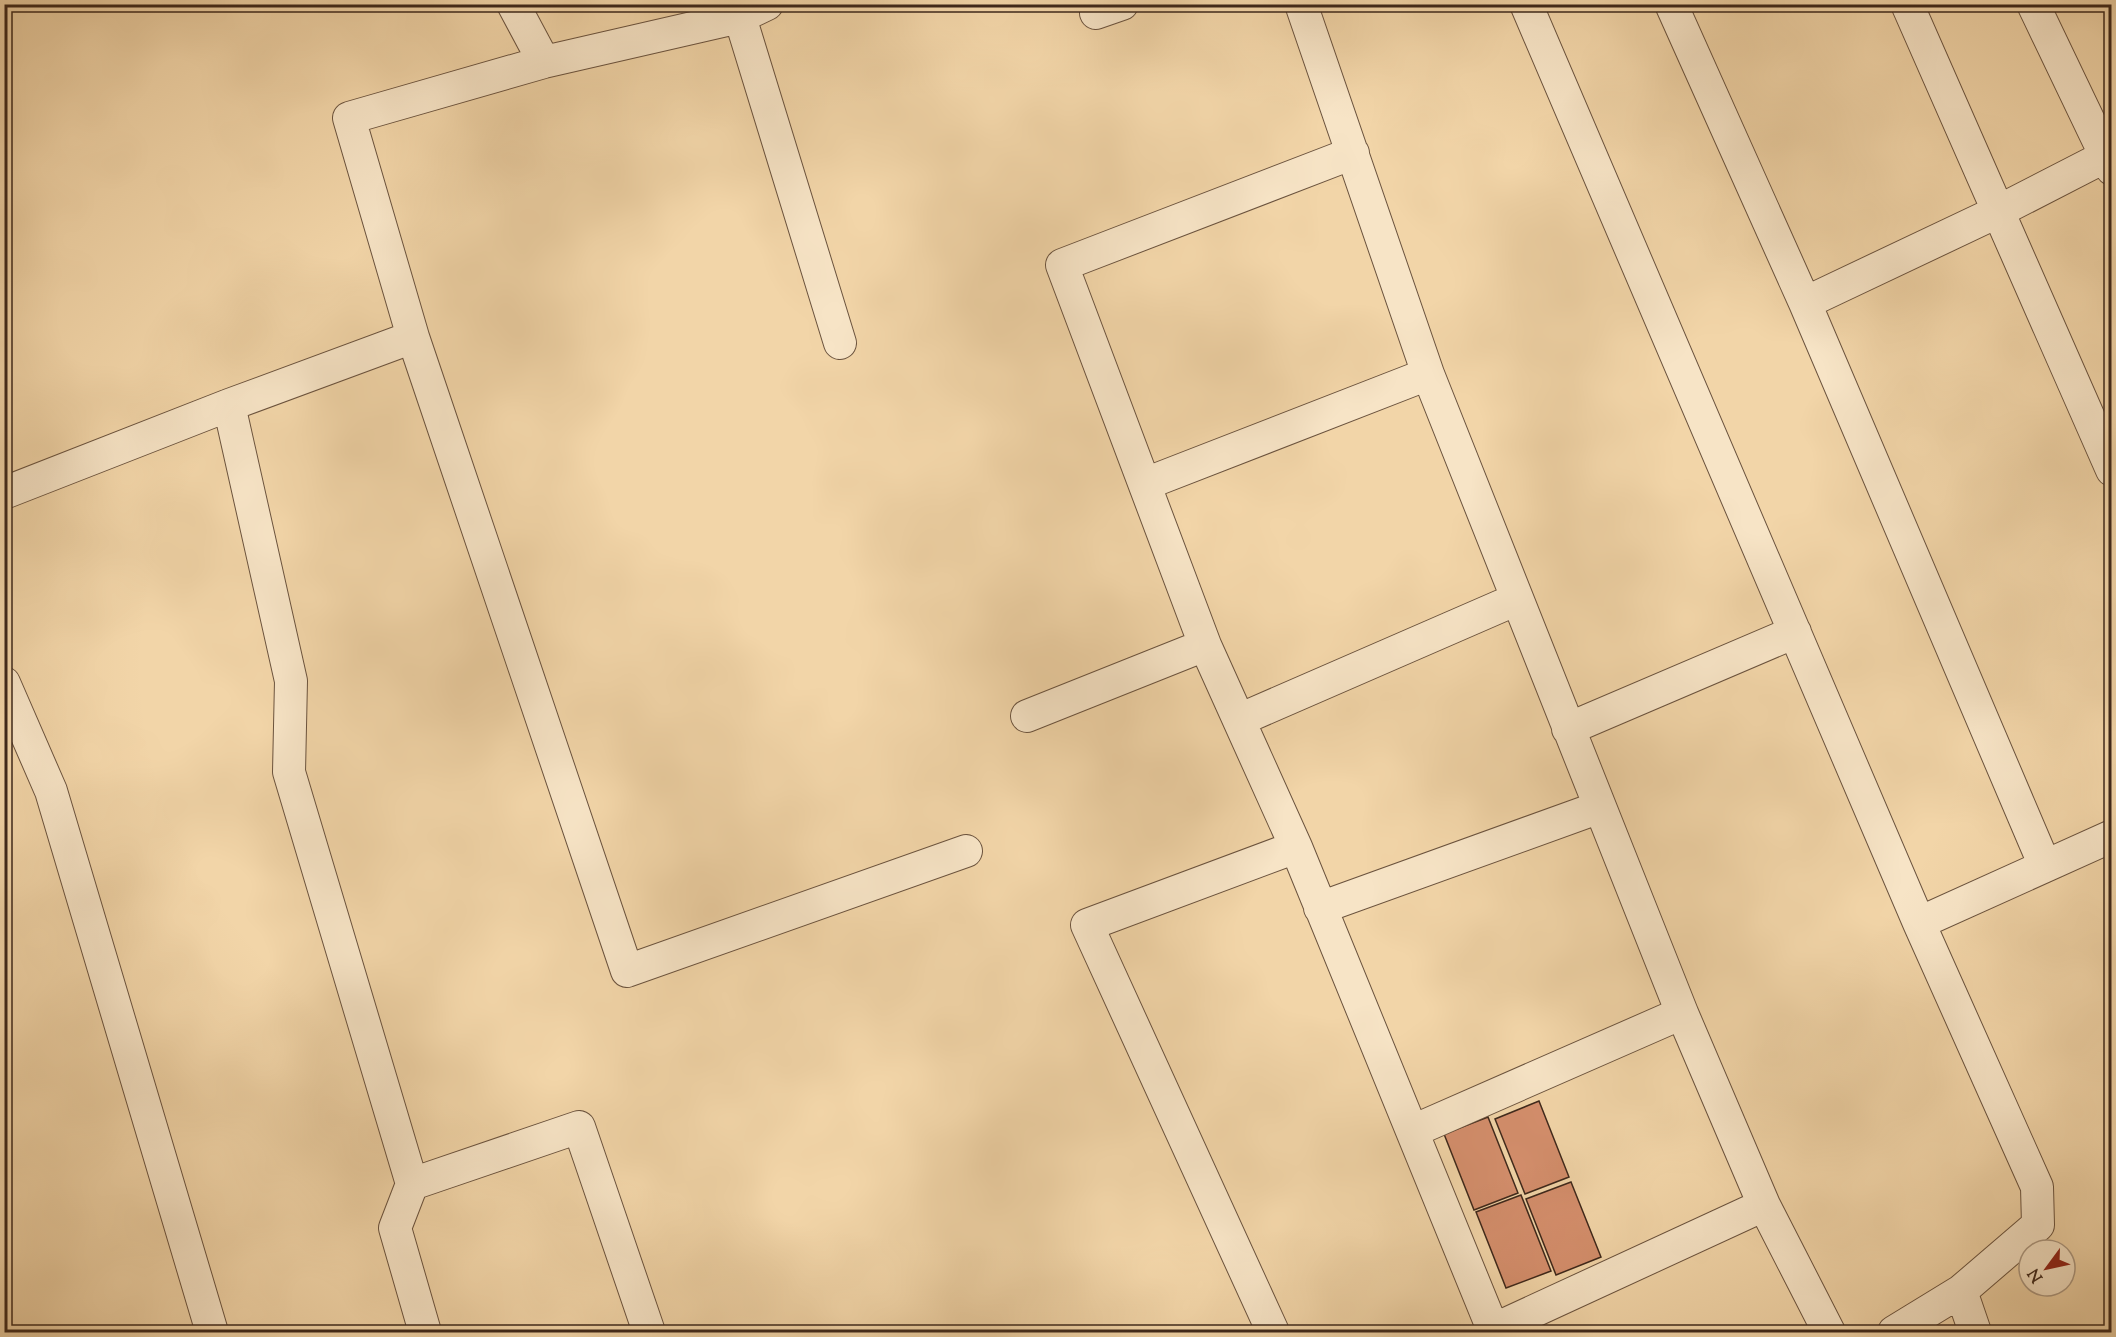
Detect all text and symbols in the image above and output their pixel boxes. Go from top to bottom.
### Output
north arrow [2017,1238,2077,1298]
text: N [2023,1263,2050,1286]

